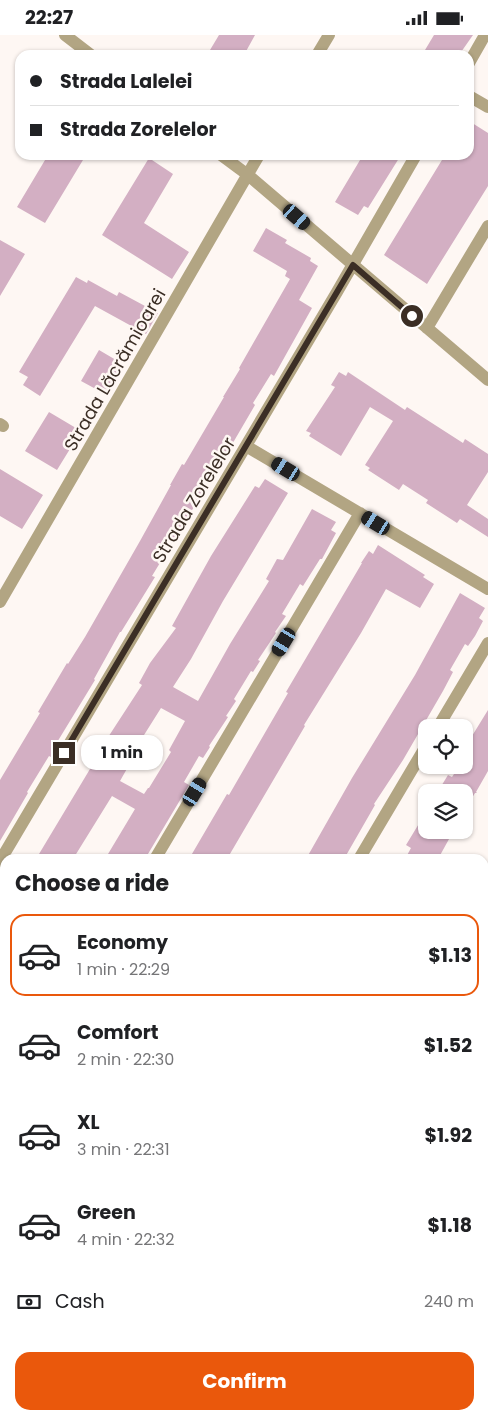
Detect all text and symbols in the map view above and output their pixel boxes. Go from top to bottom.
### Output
text: 22:27 [25,4,73,31]
text: Strada Lalelei [60,68,192,95]
text: Strada Zorelelor [60,116,217,143]
car [280,201,313,233]
street label: Strada Lăcrămioarei [58,284,171,456]
route start [401,305,423,327]
street label: Strada Zorelelor [146,432,241,567]
car [269,455,302,483]
car [359,509,392,537]
car [269,625,298,659]
map controls [418,719,473,839]
button: locate [418,719,473,774]
callout: 1 min [82,735,164,771]
text: 1 min [101,741,143,764]
route end [53,742,75,764]
car [180,775,209,809]
button: layers [418,784,473,839]
text: Choose a ride [15,868,169,899]
text: Economy [77,929,168,956]
icon: car [17,933,62,978]
text: $1.13 [428,942,472,969]
text: 1 min · 22:29 [77,958,170,981]
text: Comfort [77,1019,159,1046]
icon: car [17,1023,62,1068]
text: $1.52 [424,1032,472,1059]
text: 2 min · 22:30 [77,1048,174,1071]
text: XL [77,1109,100,1136]
icon: car [17,1113,62,1158]
text: $1.92 [424,1122,472,1149]
text: 3 min · 22:31 [77,1138,170,1161]
text: Green [77,1199,136,1226]
icon: car [17,1203,62,1248]
text: $1.18 [428,1212,472,1239]
text: 4 min · 22:32 [77,1228,174,1251]
icon: cash [15,1288,43,1316]
text: Cash [55,1288,105,1315]
text: 240 m [424,1290,474,1313]
button: Confirm [15,1352,474,1410]

